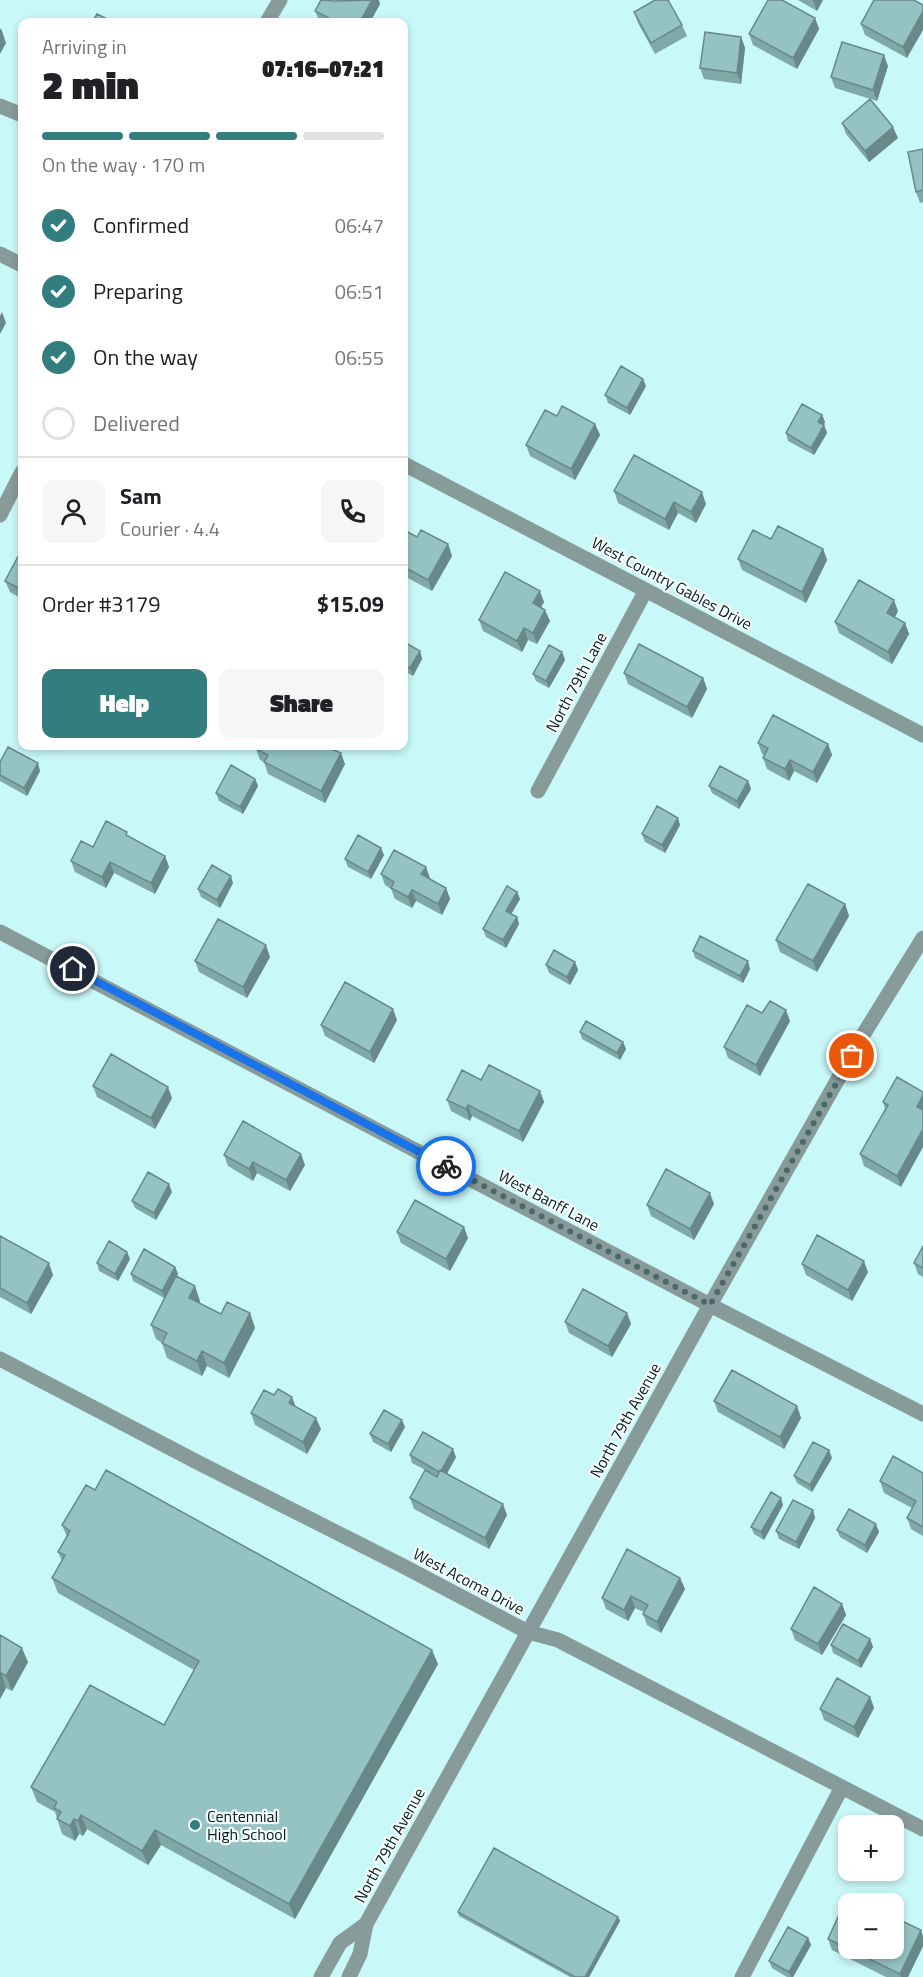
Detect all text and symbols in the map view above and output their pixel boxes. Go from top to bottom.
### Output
text: Arriving in [42,31,127,62]
text: 07:16–07:21 [262,52,384,86]
text: 2 min [42,55,139,114]
text: On the way · 170 m [42,149,205,180]
text: Confirmed [93,208,189,242]
icon: check [42,209,75,242]
text: 06:47 [335,210,384,241]
text: Preparing [93,274,183,308]
icon: check [42,275,75,308]
text: 06:51 [335,276,384,307]
text: On the way [93,340,198,374]
icon: check [42,341,75,374]
text: 06:55 [335,342,384,373]
text: Delivered [93,406,180,440]
text: Sam [120,479,162,513]
button: person [42,480,105,543]
button: phone [321,480,384,543]
text: Courier · 4.4 [120,513,220,544]
street label: West Country Gables Drive [587,530,757,636]
text: Order #3179 [42,587,161,621]
text: $15.09 [317,587,384,621]
street label: North 79th Lane [539,628,613,736]
button: Help [42,669,207,738]
button: Share [219,669,384,738]
pin [47,943,98,994]
icon: home [56,952,89,985]
pin [826,1030,877,1081]
icon: bag [835,1039,868,1072]
courier [416,1136,476,1196]
icon: bike [430,1150,463,1183]
street label: West Banff Lane [494,1163,604,1237]
street label: North 79th Avenue [583,1358,667,1482]
street label: West Acoma Drive [409,1541,529,1621]
street label: North 79th Avenue [347,1783,431,1907]
place label: Centennial High School [207,1804,286,1846]
map controls [838,1815,904,1959]
button: + [838,1815,904,1881]
marker: Centennial High School [188,1818,202,1832]
button: − [838,1893,904,1959]

